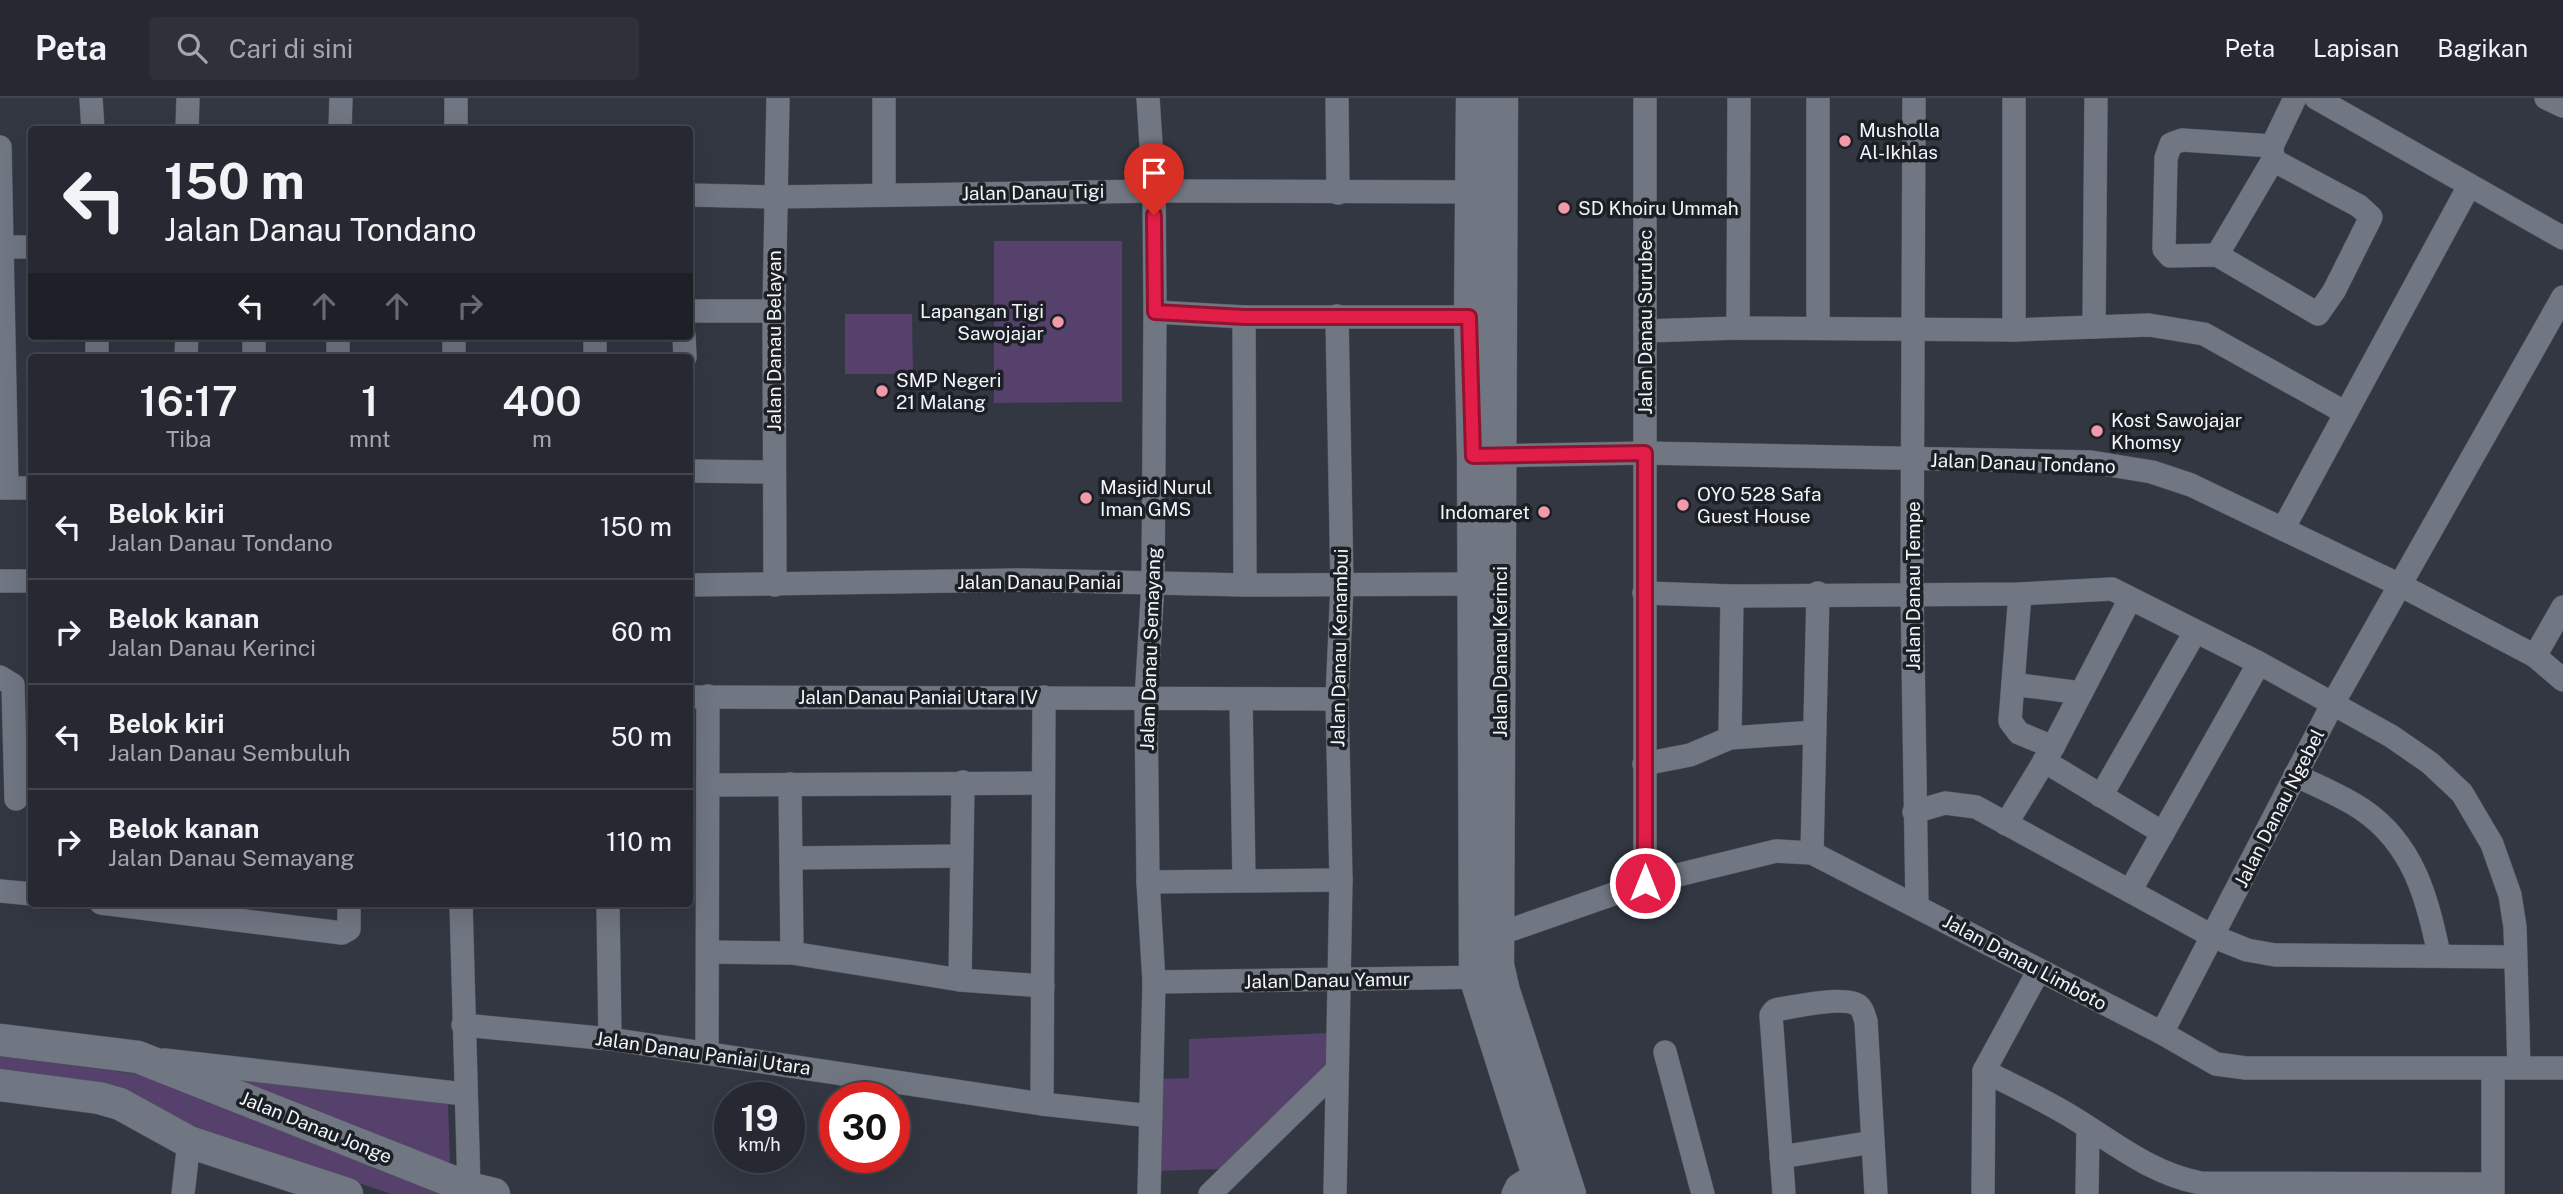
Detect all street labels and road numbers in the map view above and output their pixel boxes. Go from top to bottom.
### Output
street label: Jalan Danau Tigi [961,180,1105,204]
street label: Jalan Danau Surubec [1634,229,1656,415]
street label: Jalan Danau Belayan [763,250,785,432]
street label: Jalan Danau Tondano [1930,449,2116,477]
street label: Jalan Danau Tempe [1902,501,1924,671]
street label: Jalan Danau Semayang [1135,547,1165,751]
street label: Jalan Danau Kenambui [1326,549,1352,747]
street label: Jalan Danau Kerinci [1489,566,1511,738]
street label: Jalan Danau Paniai [957,571,1121,593]
street label: Jalan Danau Paniai Utara IV [798,686,1038,708]
street label: Jalan Danau Ngebel [2230,725,2328,891]
street label: Jalan Danau Limboto [1939,910,2111,1014]
street label: Jalan Danau Yamur [1244,968,1410,992]
street label: Jalan Danau Paniai Utara [594,1027,812,1079]
street label: Jalan Danau Jonge [237,1086,395,1168]

